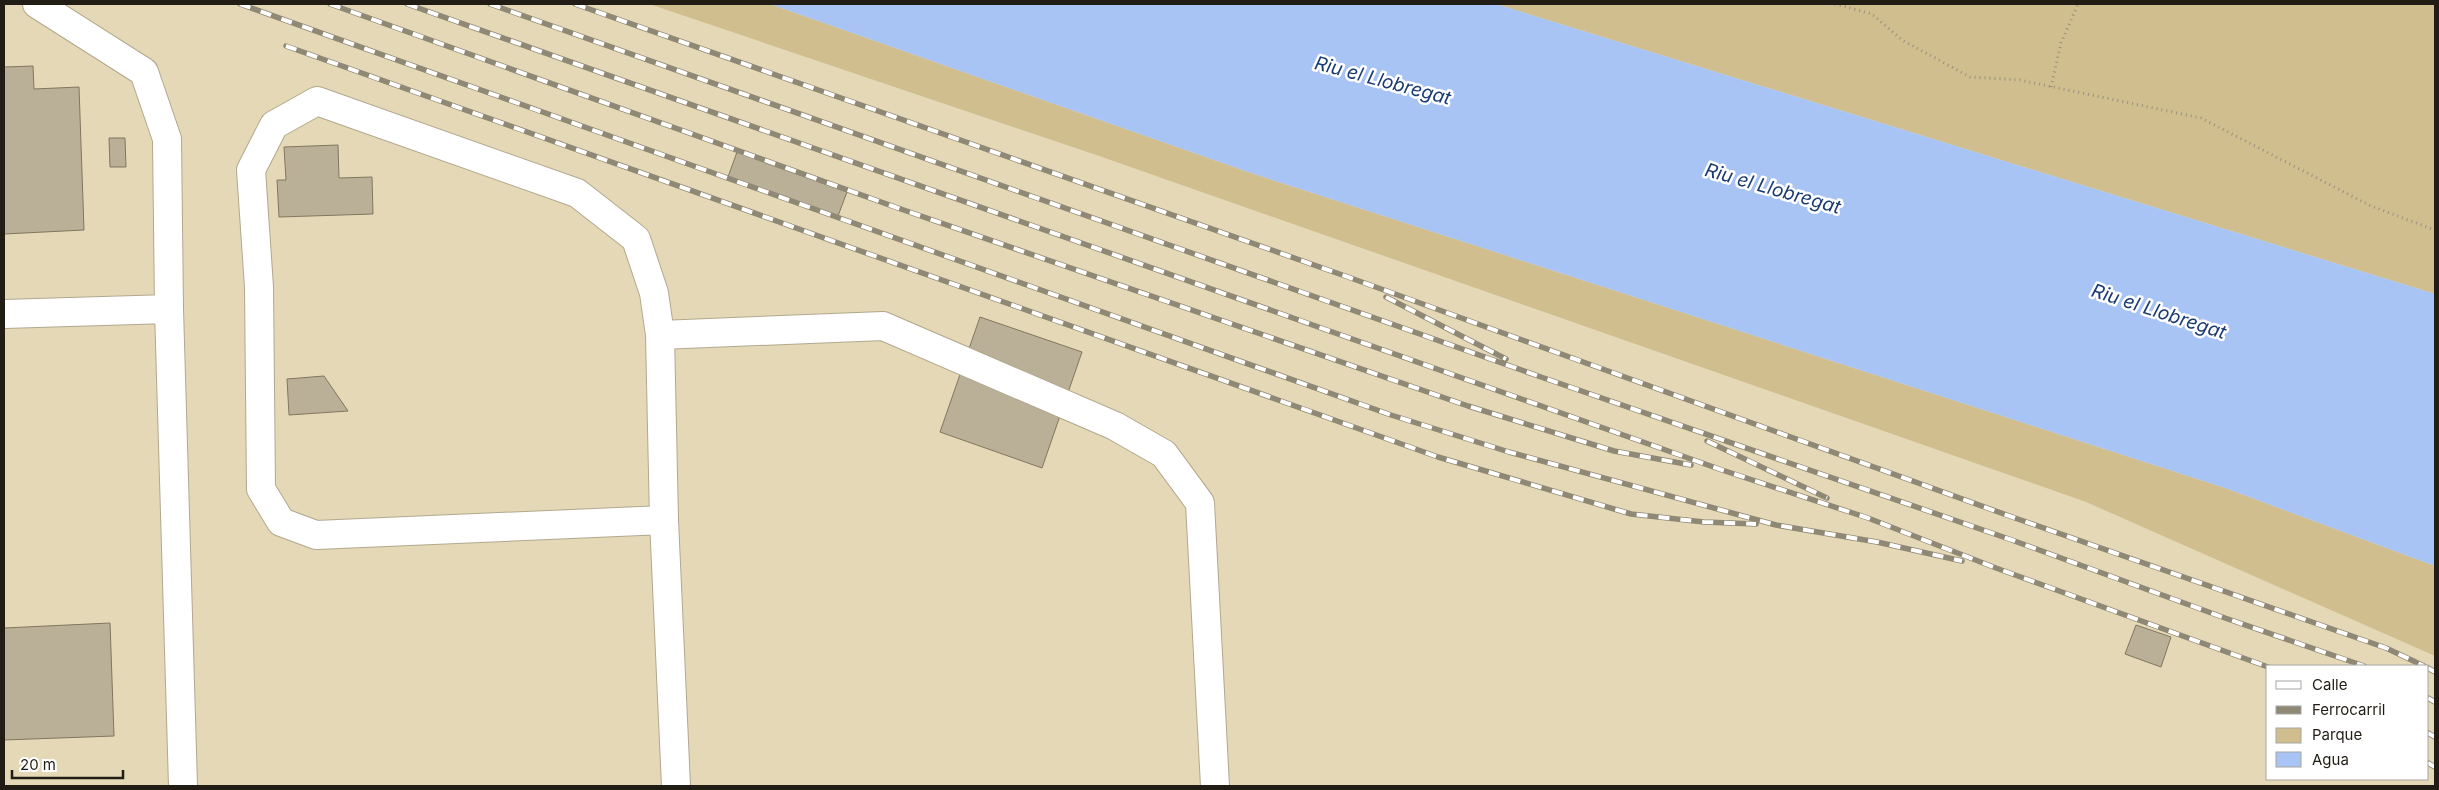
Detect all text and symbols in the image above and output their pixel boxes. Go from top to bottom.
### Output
water label: Riu el Llobregat [1312,51,1454,110]
water label: Riu el Llobregat [1702,158,1844,219]
water label: Riu el Llobregat [2089,279,2230,344]
legend [2266,665,2429,780]
text: Calle [2312,675,2347,694]
text: Ferrocarril [2312,700,2385,719]
text: Parque [2312,725,2362,744]
scale bar [12,748,124,780]
text: Agua [2312,750,2349,769]
text: 20 m [20,755,56,774]

